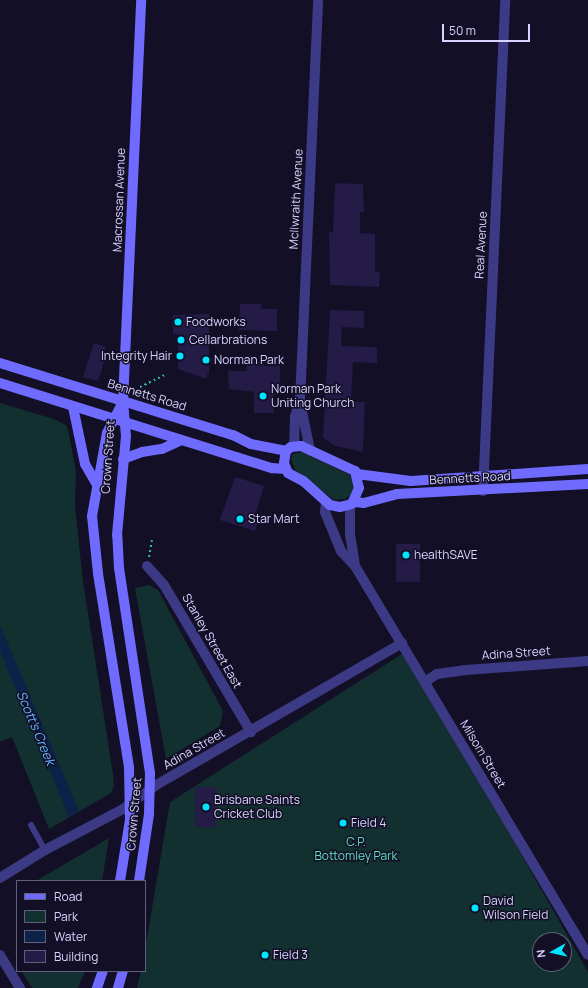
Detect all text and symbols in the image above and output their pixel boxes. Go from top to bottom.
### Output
scale bar [444,16,532,42]
text: 50 m [449,22,476,39]
street label: Macrossan Avenue [110,148,128,252]
street label: McIlwraith Avenue [286,148,306,250]
street label: Real Avenue [472,211,490,279]
place label: Foodworks [186,315,246,329]
marker: Foodworks [173,317,183,327]
place label: Cellarbrations [189,333,267,347]
marker: Cellarbrations [176,335,186,345]
place label: Integrity Hair [101,349,172,363]
marker: Integrity Hair [175,351,185,361]
place label: Norman Park [214,353,284,367]
marker: Norman Park [201,355,211,365]
street label: Bennetts Road [106,376,188,414]
place label: Norman Park Uniting Church [271,382,354,410]
marker: Norman Park Uniting Church [258,391,268,401]
street label: Crown Street [98,420,118,494]
street label: Bennetts Road [429,469,511,487]
place label: Star Mart [248,512,299,526]
marker: Star Mart [235,514,245,524]
place label: healthSAVE [414,548,478,562]
marker: healthSAVE [401,550,411,560]
street label: Stanley Street East [179,591,245,691]
street label: Adina Street [481,643,551,663]
water label: Scott's Creek [13,689,59,767]
street label: Milsom Street [457,717,509,791]
street label: Adina Street [161,726,227,772]
street label: Crown Street [124,777,144,851]
place label: Brisbane Saints Cricket Club [214,793,300,821]
marker: Brisbane Saints Cricket Club [201,802,211,812]
place label: Field 4 [351,816,386,830]
marker: Field 4 [338,818,348,828]
park label: C.P. Bottomley Park [315,835,397,863]
legend [16,880,146,972]
text: Road [54,888,82,905]
place label: David Wilson Field [483,894,548,922]
marker: David Wilson Field [470,903,480,913]
text: Park [54,908,78,925]
text: Water [54,928,87,945]
north arrow [532,932,572,972]
text: Building [54,948,98,965]
place label: Field 3 [273,948,308,962]
text: N [533,949,549,959]
marker: Field 3 [260,950,270,960]

